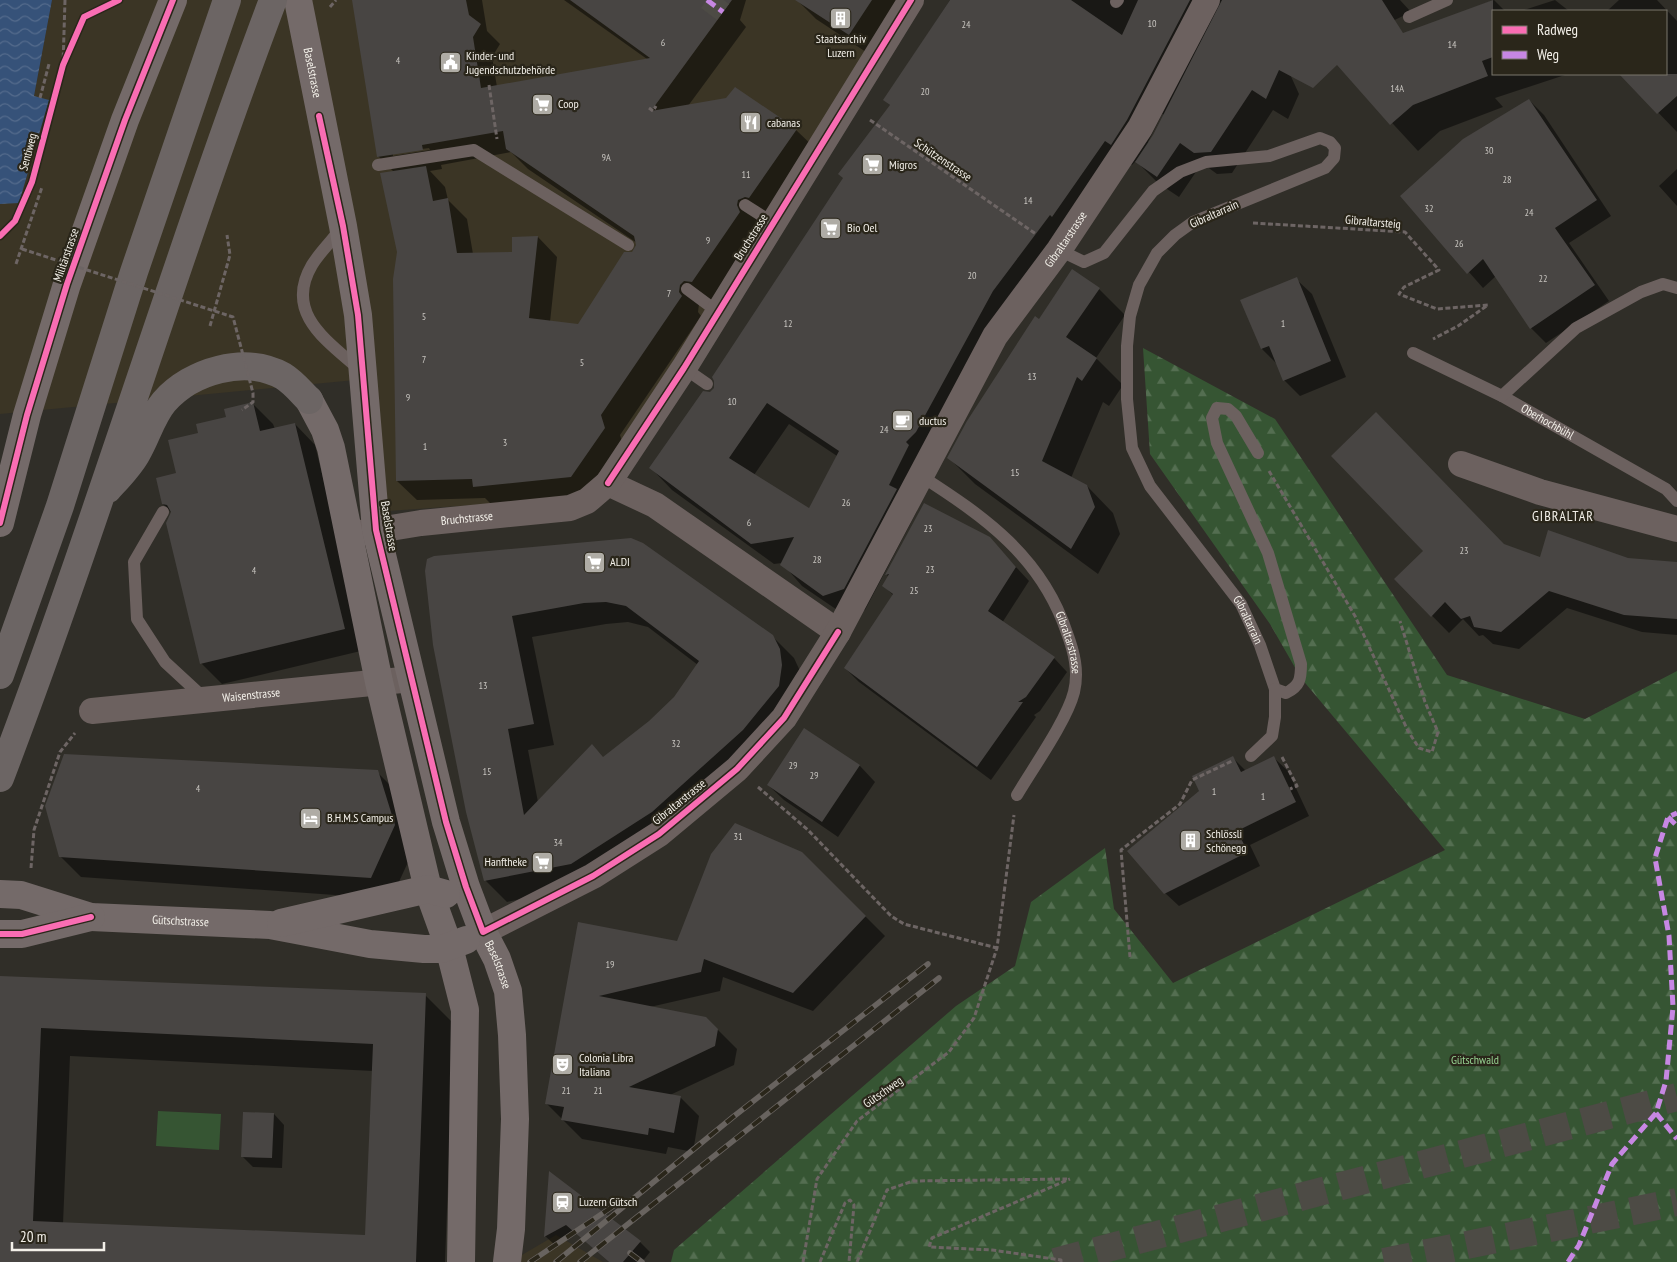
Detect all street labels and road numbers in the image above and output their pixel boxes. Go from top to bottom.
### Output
street label: Baselstrasse [301,46,325,99]
street label: Sentiweg [15,131,40,172]
street label: Schützenstrasse [912,135,975,184]
street label: Gibraltarrain [1187,196,1241,231]
street label: Gibraltarstrasse [1041,208,1090,270]
street label: Bruchstrasse [730,211,771,263]
street label: Gibraltarsteig [1344,212,1402,231]
street label: Militärstrasse [49,226,82,284]
street label: Oberhochbühl [1518,400,1577,442]
street label: Baselstrasse [378,500,401,552]
street label: Bruchstrasse [440,508,494,528]
street label: Gibraltarrain [1230,592,1266,646]
street label: Gibraltarstrasse [1052,609,1084,674]
street label: Waisenstrasse [222,684,281,705]
street label: Gibraltarstrasse [649,775,708,828]
street label: Gütschstrasse [152,912,209,929]
street label: Baselstrasse [482,938,515,991]
street label: Gütschweg [860,1073,905,1111]

